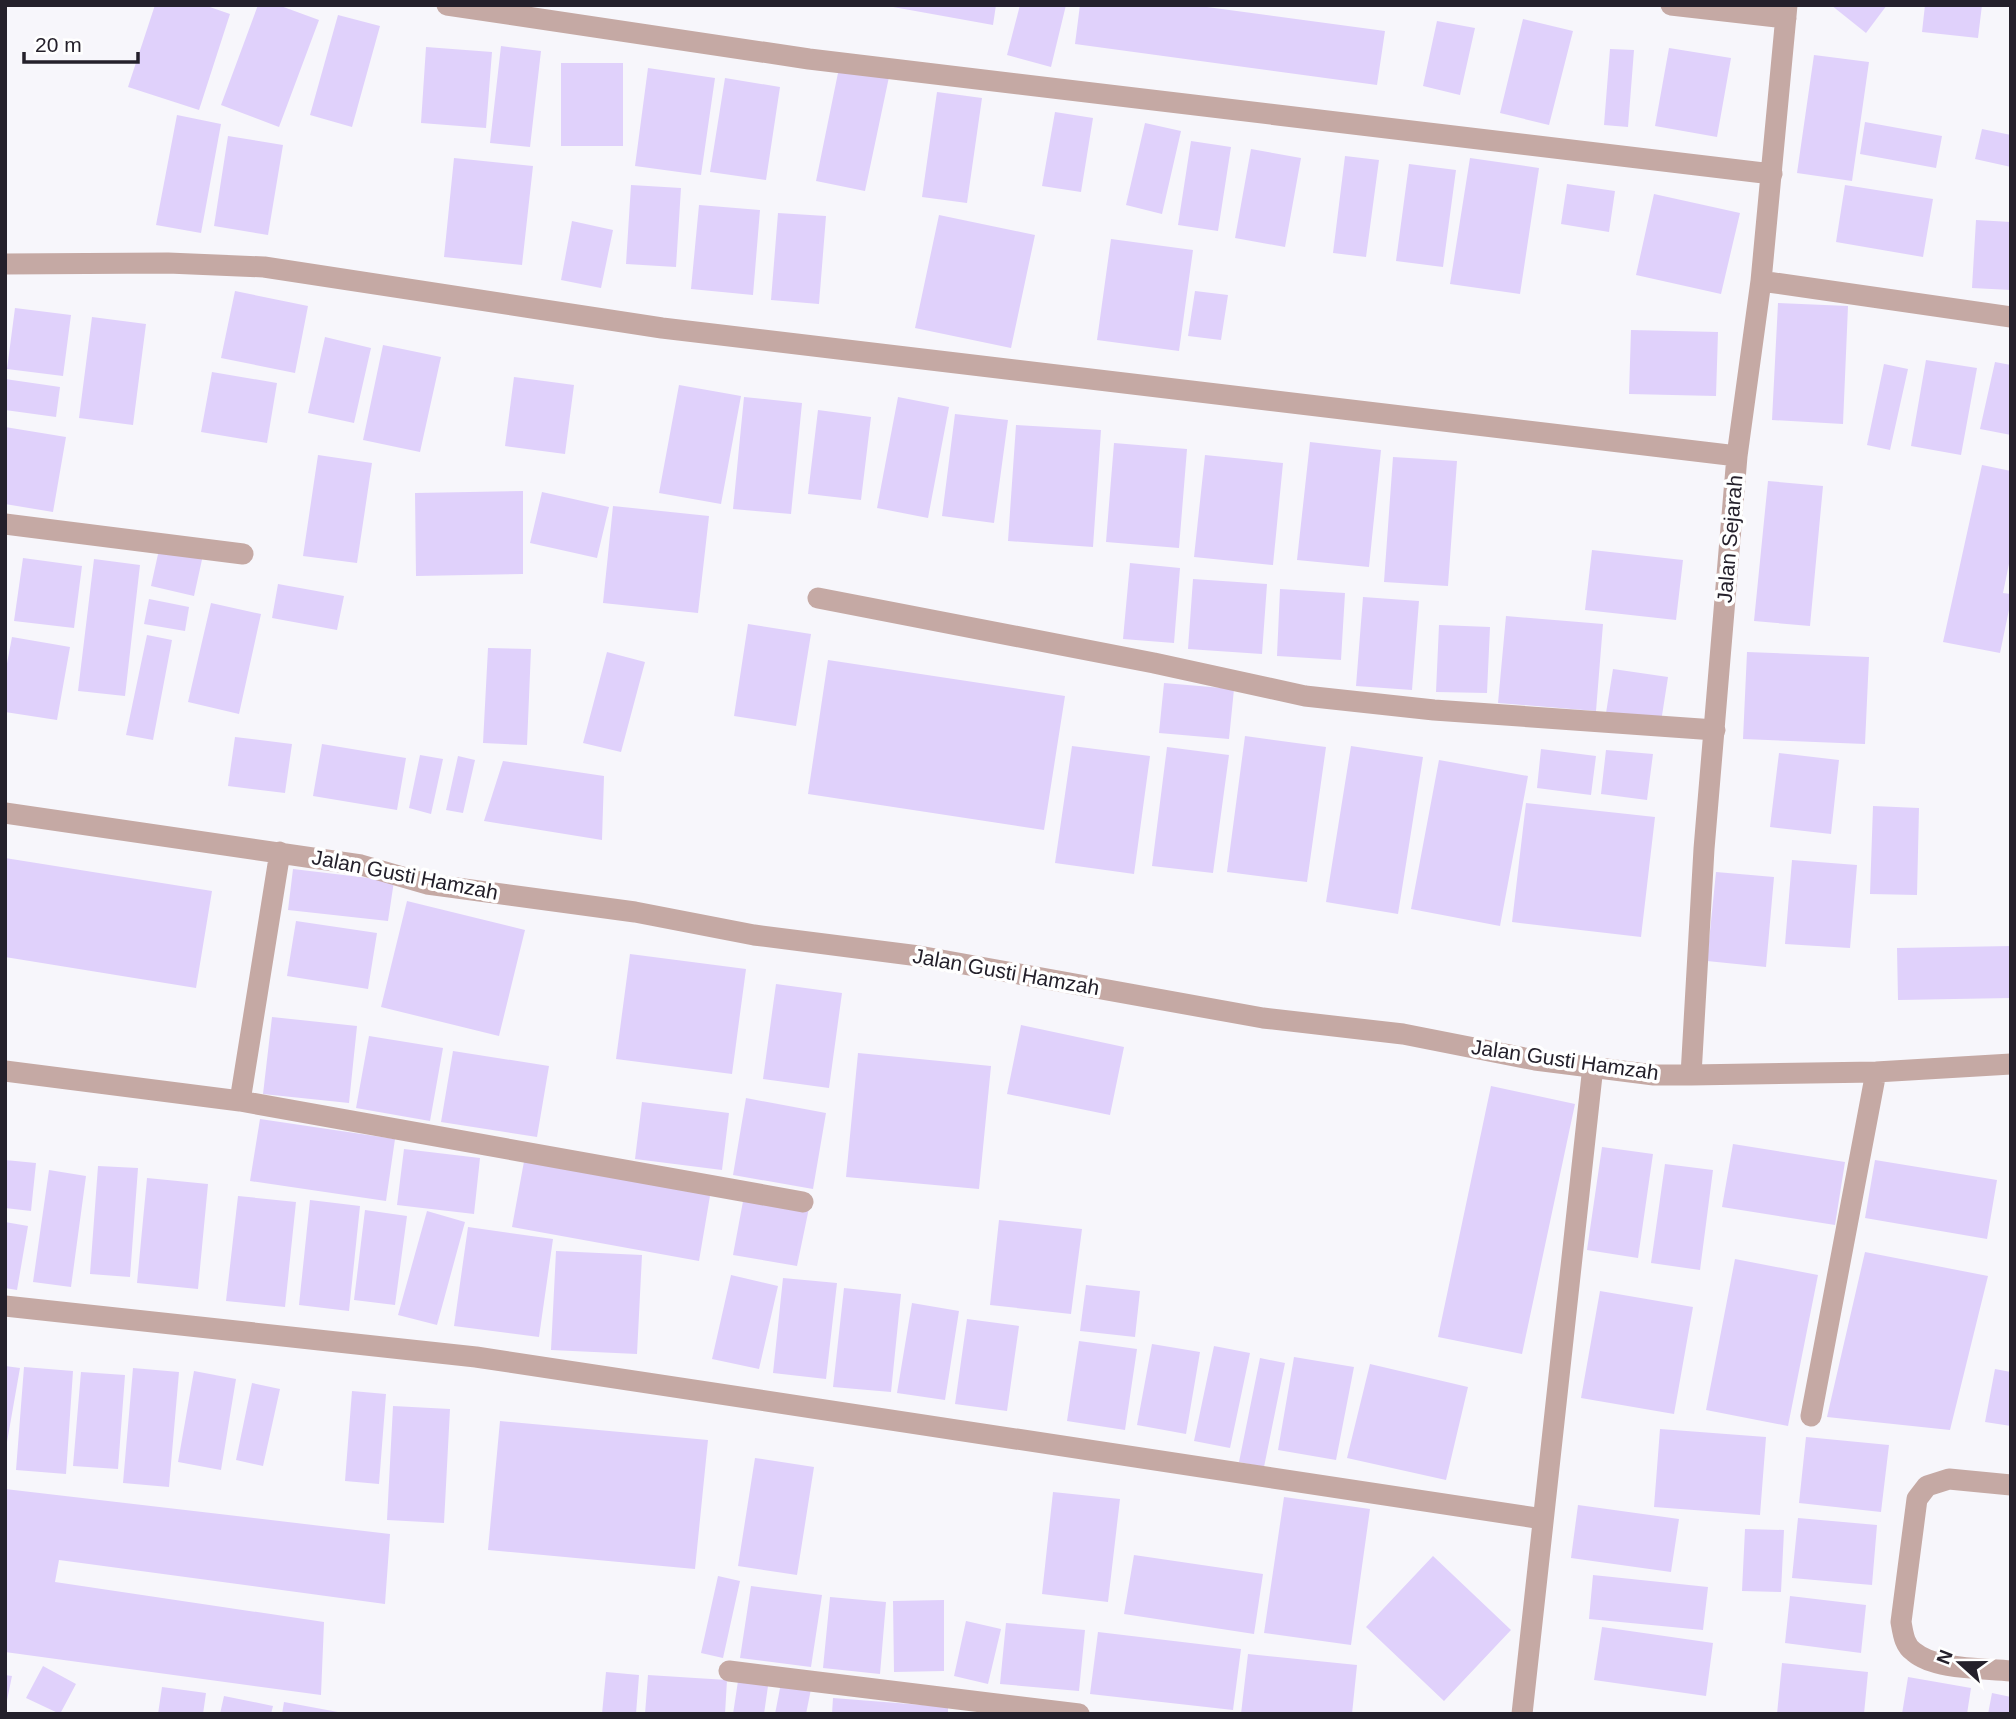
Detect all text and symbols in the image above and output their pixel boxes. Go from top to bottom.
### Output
scale bar [24,21,138,65]
text: 20 m [35,33,82,56]
street label: Jalan Sejarah [1712,474,1747,604]
street label: Jalan Gusti Hamzah [310,845,500,904]
street label: Jalan Gusti Hamzah [911,944,1101,999]
street label: Jalan Gusti Hamzah [1470,1035,1660,1084]
north arrow [1925,1628,1995,1698]
text: N [1932,1647,1957,1667]

